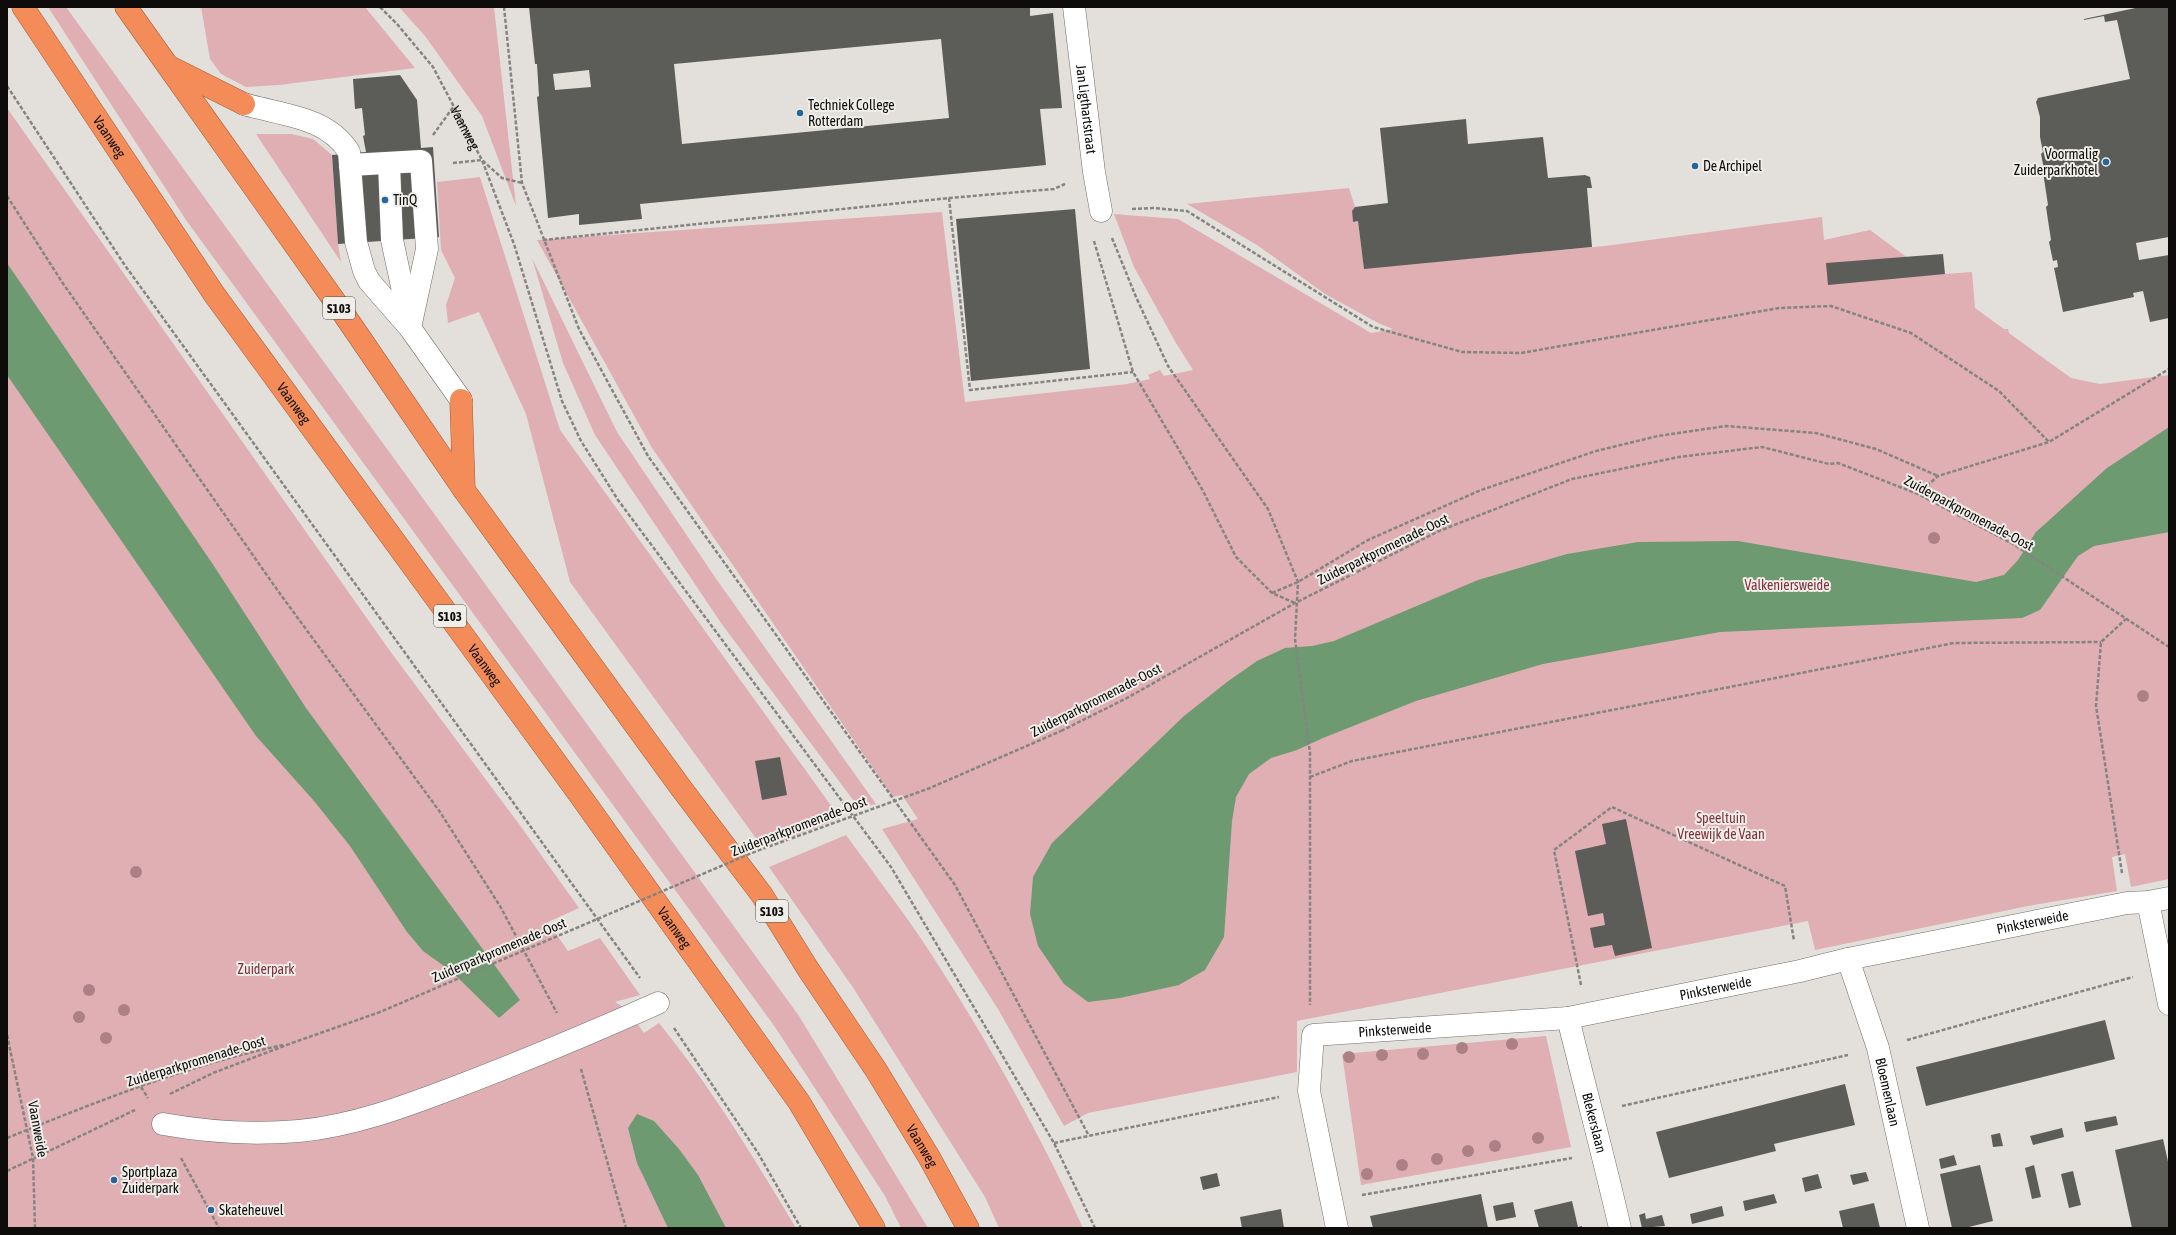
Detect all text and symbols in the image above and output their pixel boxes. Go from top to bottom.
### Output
street label: Jan Ligthartstraat [1073,64,1100,155]
place label: Techniek College Rotterdam [808,97,895,129]
street label: Vaanweg [447,103,483,152]
marker: Techniek College Rotterdam [795,108,805,118]
street label: Vaanweg [90,113,129,161]
place label: Voormalig Zuiderparkhotel [2014,146,2098,178]
marker: Voormalig Zuiderparkhotel [2101,157,2111,167]
place label: De Archipel [1703,158,1762,174]
marker: De Archipel [1690,161,1700,171]
place label: TinQ [393,192,418,208]
marker: TinQ [380,195,390,205]
road number: S103 [323,297,355,319]
street label: Vaanweg [273,380,314,427]
street label: Zuiderparkpromenade-Oost [1902,472,2036,554]
street label: Zuiderparkpromenade-Oost [1315,510,1451,588]
park label: Valkeniersweide [1744,577,1830,593]
road number: S103 [434,605,466,627]
street label: Vaanweg [464,641,505,689]
street label: Zuiderparkpromenade-Oost [1028,660,1164,740]
street label: Zuiderparkpromenade-Oost [729,793,869,859]
park label: Speeltuin Vreewijk de Vaan [1677,810,1765,842]
road number: S103 [756,900,788,922]
street label: Vaanweg [654,904,695,951]
street label: Pinksterweide [1995,907,2070,937]
street label: Zuiderparkpromenade-Oost [430,914,568,986]
park label: Zuiderpark [238,961,294,977]
street label: Pinksterweide [1678,973,1753,1003]
street label: Pinksterweide [1358,1019,1432,1040]
street label: Zuiderparkpromenade-Oost [125,1032,267,1090]
street label: Bloemenlaan [1872,1056,1903,1128]
street label: Blekerslaan [1579,1091,1610,1155]
street label: Vaanweide [25,1100,51,1158]
street label: Vaanweg [903,1122,941,1170]
place label: Sportplaza Zuiderpark [122,1164,179,1196]
marker: Sportplaza Zuiderpark [109,1175,119,1185]
place label: Skateheuvel [219,1202,284,1218]
marker: Skateheuvel [206,1205,216,1215]

